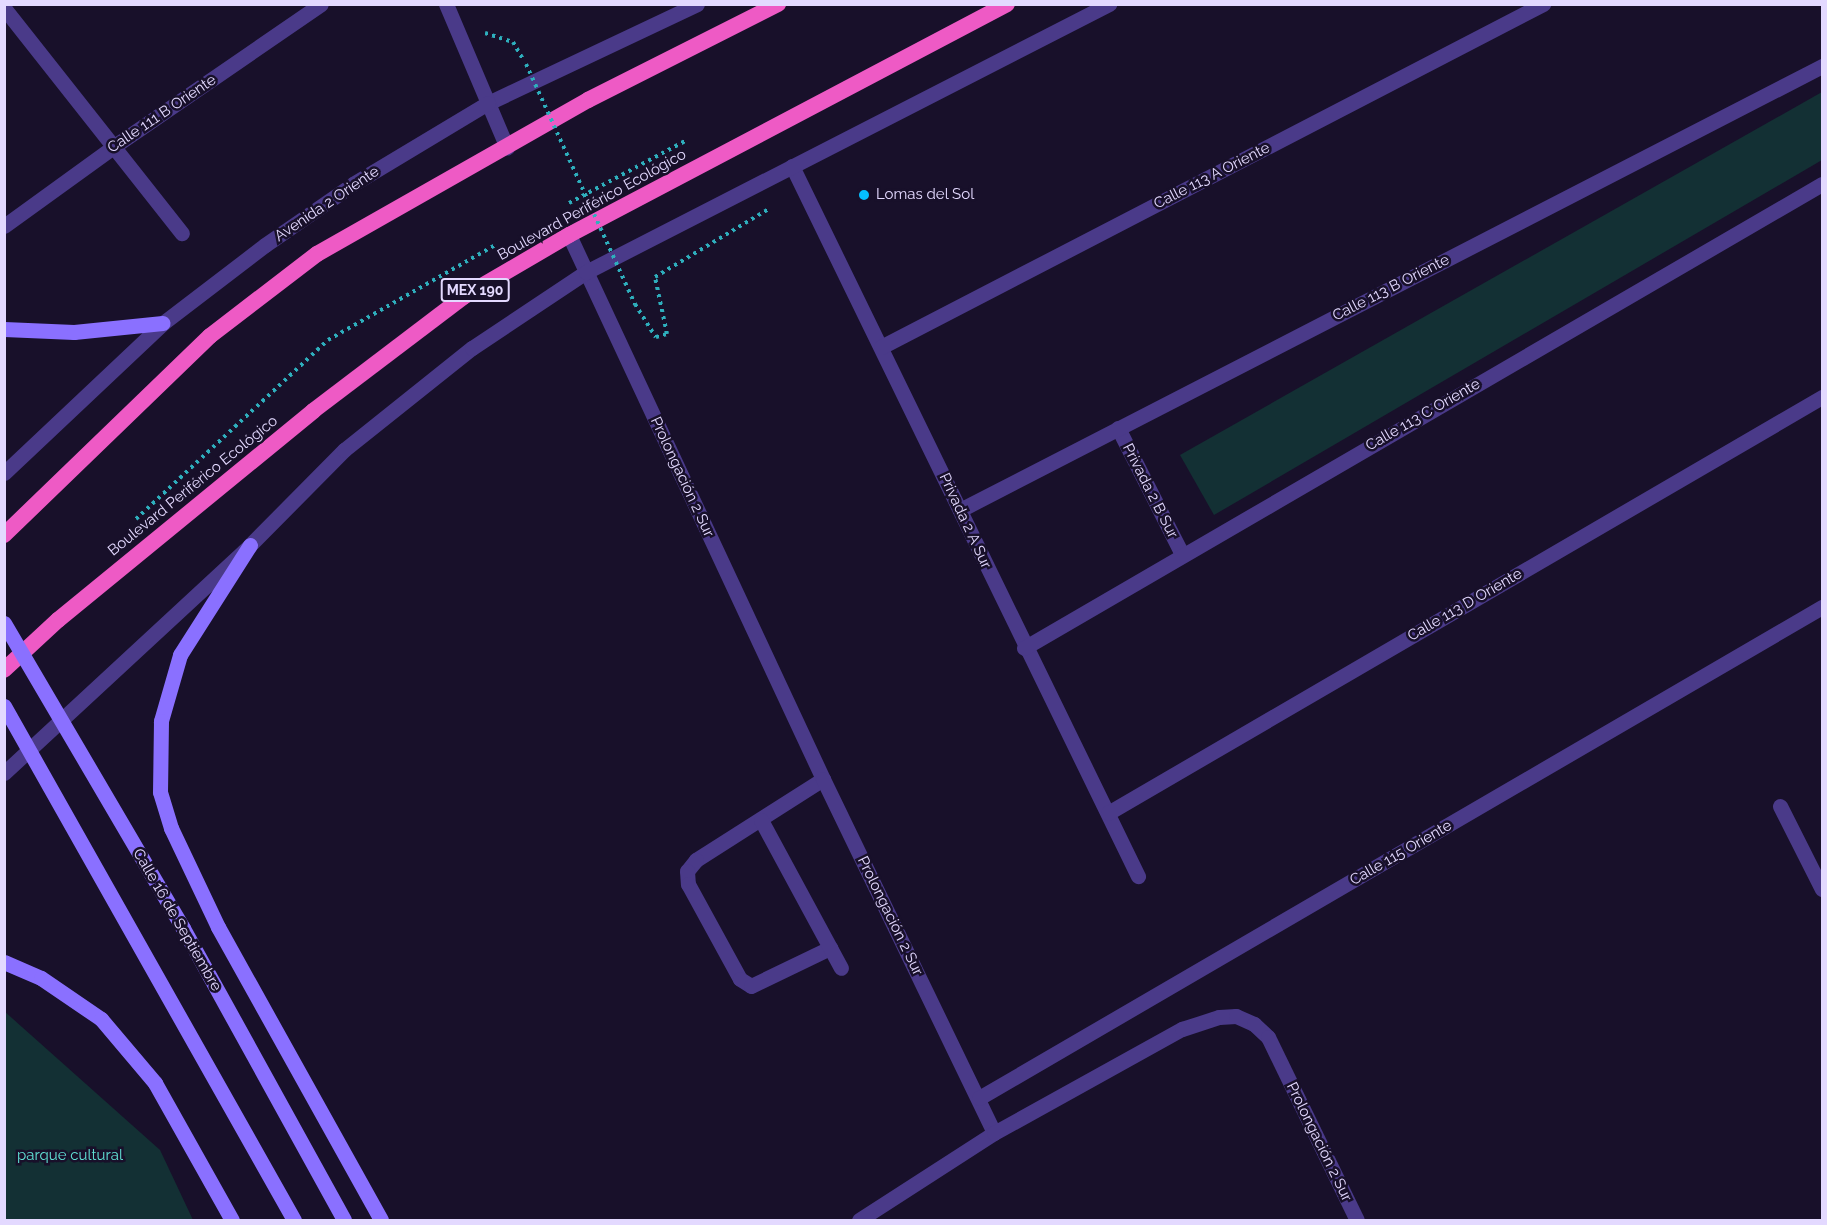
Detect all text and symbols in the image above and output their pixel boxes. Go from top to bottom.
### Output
street label: Calle 111 B Oriente [104,71,220,157]
street label: Calle 113 A Oriente [1151,139,1273,213]
street label: Boulevard Periférico Ecológico [495,146,689,264]
street label: Avenida 2 Oriente [271,162,383,246]
place label: Lomas del Sol [876,186,975,204]
marker: Lomas del Sol [857,188,871,202]
street label: Calle 113 B Oriente [1330,251,1452,325]
road number: MEX 190 [440,279,510,301]
street label: Calle 113 C Oriente [1363,375,1483,455]
street label: Boulevard Periférico Ecológico [105,412,281,560]
street label: Prolongación 2 Sur [646,414,718,540]
street label: Privada 2 B Sur [1118,441,1182,541]
street label: Privada 2 A Sur [935,470,995,572]
street label: Calle 113 D Oriente [1404,565,1526,645]
street label: Calle 115 Oriente [1347,816,1455,890]
street label: Calle 16 de Septiembre [129,846,225,994]
street label: Prolongación 2 Sur [853,853,927,979]
street label: Prolongación 2 Sur [1282,1079,1356,1205]
park label: parque cultural [17,1147,123,1165]

